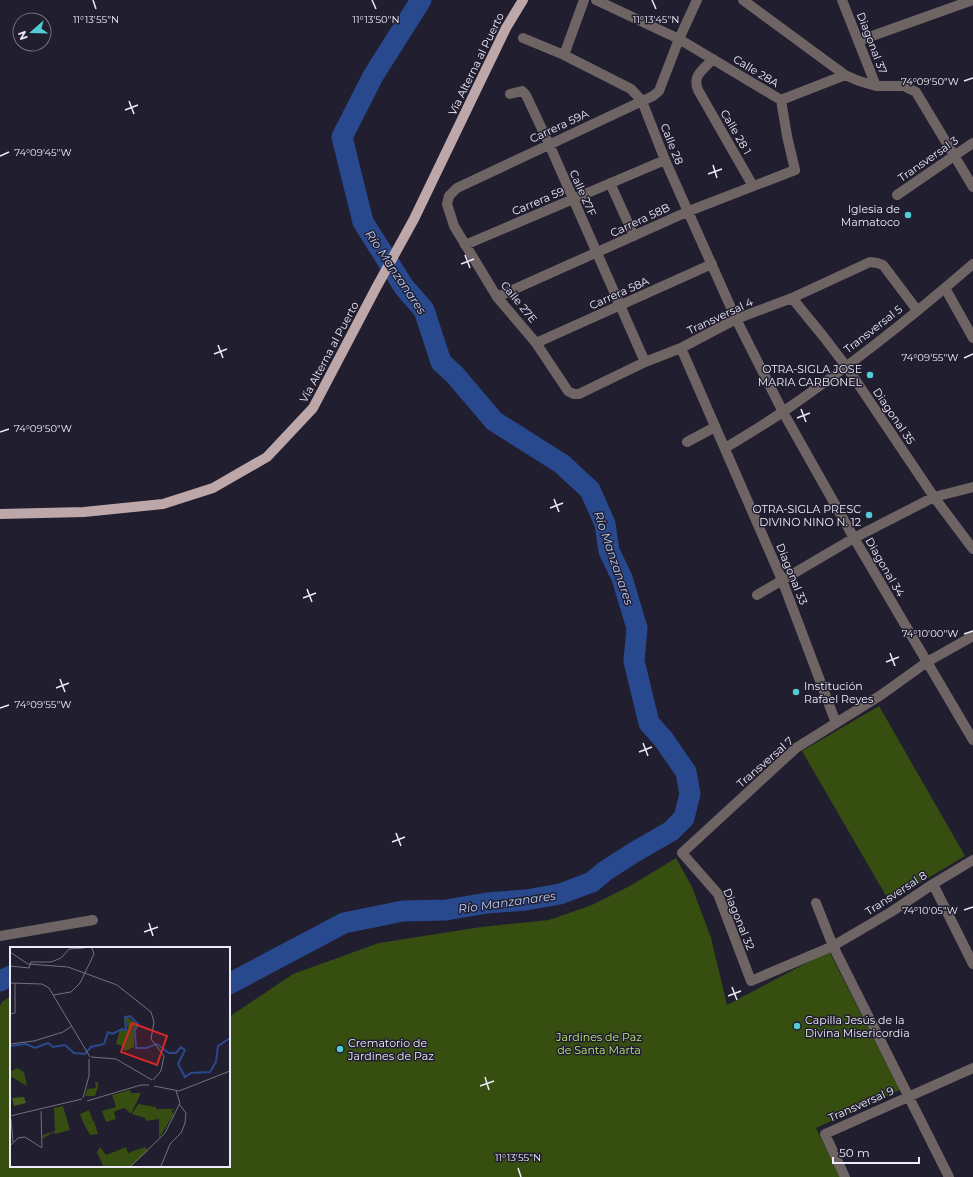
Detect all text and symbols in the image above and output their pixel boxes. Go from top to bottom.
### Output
street label: Vía Alterna al Puerto [445,10,507,118]
street label: Diagonal 37 [854,10,890,76]
north arrow [12,12,52,52]
text: 11°13'55"N [73,13,119,26]
text: 11°13'50"N [352,13,400,26]
text: 11°13'45"N [633,13,679,26]
text: N [15,29,31,42]
street label: Calle 28A [731,52,781,90]
text: 74°09'50"W [901,75,959,88]
street label: Carrera 59A [527,106,591,146]
street label: Calle 28 1 [717,107,755,157]
street label: Calle 28 [657,121,687,167]
street label: Transversal 3 [895,133,961,185]
text: 74°09'45"W [14,146,72,159]
street label: Calle 27F [567,168,599,218]
street label: Carrera 59 [510,184,567,218]
street label: Carrera 58B [608,200,672,240]
place label: Iglesia de Mamatoco [841,202,900,229]
marker: Iglesia de Mamatoco [903,210,913,220]
water label: Río Manzanares [362,227,430,317]
street label: Carrera 58A [587,274,651,312]
street label: Calle 27E [498,278,540,326]
street label: Transversal 4 [685,294,756,337]
street label: Vía Alterna al Puerto [296,299,362,405]
street label: Transversal 5 [841,302,905,356]
text: 74°09'55"W [902,351,958,364]
place label: OTRA-SIGLA JOSE MARIA CARBONEL [758,362,863,389]
marker: OTRA-SIGLA JOSE MARIA CARBONEL [865,370,875,380]
street label: Diagonal 35 [870,385,918,447]
text: 74°09'50"W [14,422,72,435]
place label: OTRA-SIGLA PRESC DIVINO NINO N. 12 [752,502,861,529]
water label: Río Manzanares [591,509,637,607]
marker: OTRA-SIGLA PRESC DIVINO NINO N. 12 [864,510,874,520]
street label: Diagonal 34 [862,535,908,600]
street label: Diagonal 33 [773,541,811,607]
text: 74°10'00"W [902,627,958,640]
place label: Institución Rafael Reyes [804,679,874,706]
marker: Institución Rafael Reyes [791,687,801,697]
text: 74°09'55"W [15,698,71,711]
street label: Transversal 7 [734,734,796,790]
street label: Transversal 8 [862,868,930,918]
street label: Diagonal 32 [720,886,758,952]
water label: Río Manzanares [457,888,557,916]
text: 74°10'05"W [902,904,958,917]
inset map [10,947,230,1167]
place label: Capilla Jesús de la Divina Misericordia [805,1013,910,1040]
marker: Capilla Jesús de la Divina Misericordia [792,1021,802,1031]
park label: Jardines de Paz de Santa Marta [555,1030,642,1057]
place label: Crematorio de Jardines de Paz [347,1036,434,1063]
marker: Crematorio de Jardines de Paz [335,1044,345,1054]
street label: Transversal 9 [826,1083,896,1125]
scale bar [833,1139,919,1165]
text: 50 m [839,1145,870,1160]
text: 11°13'55"N [495,1151,541,1164]

